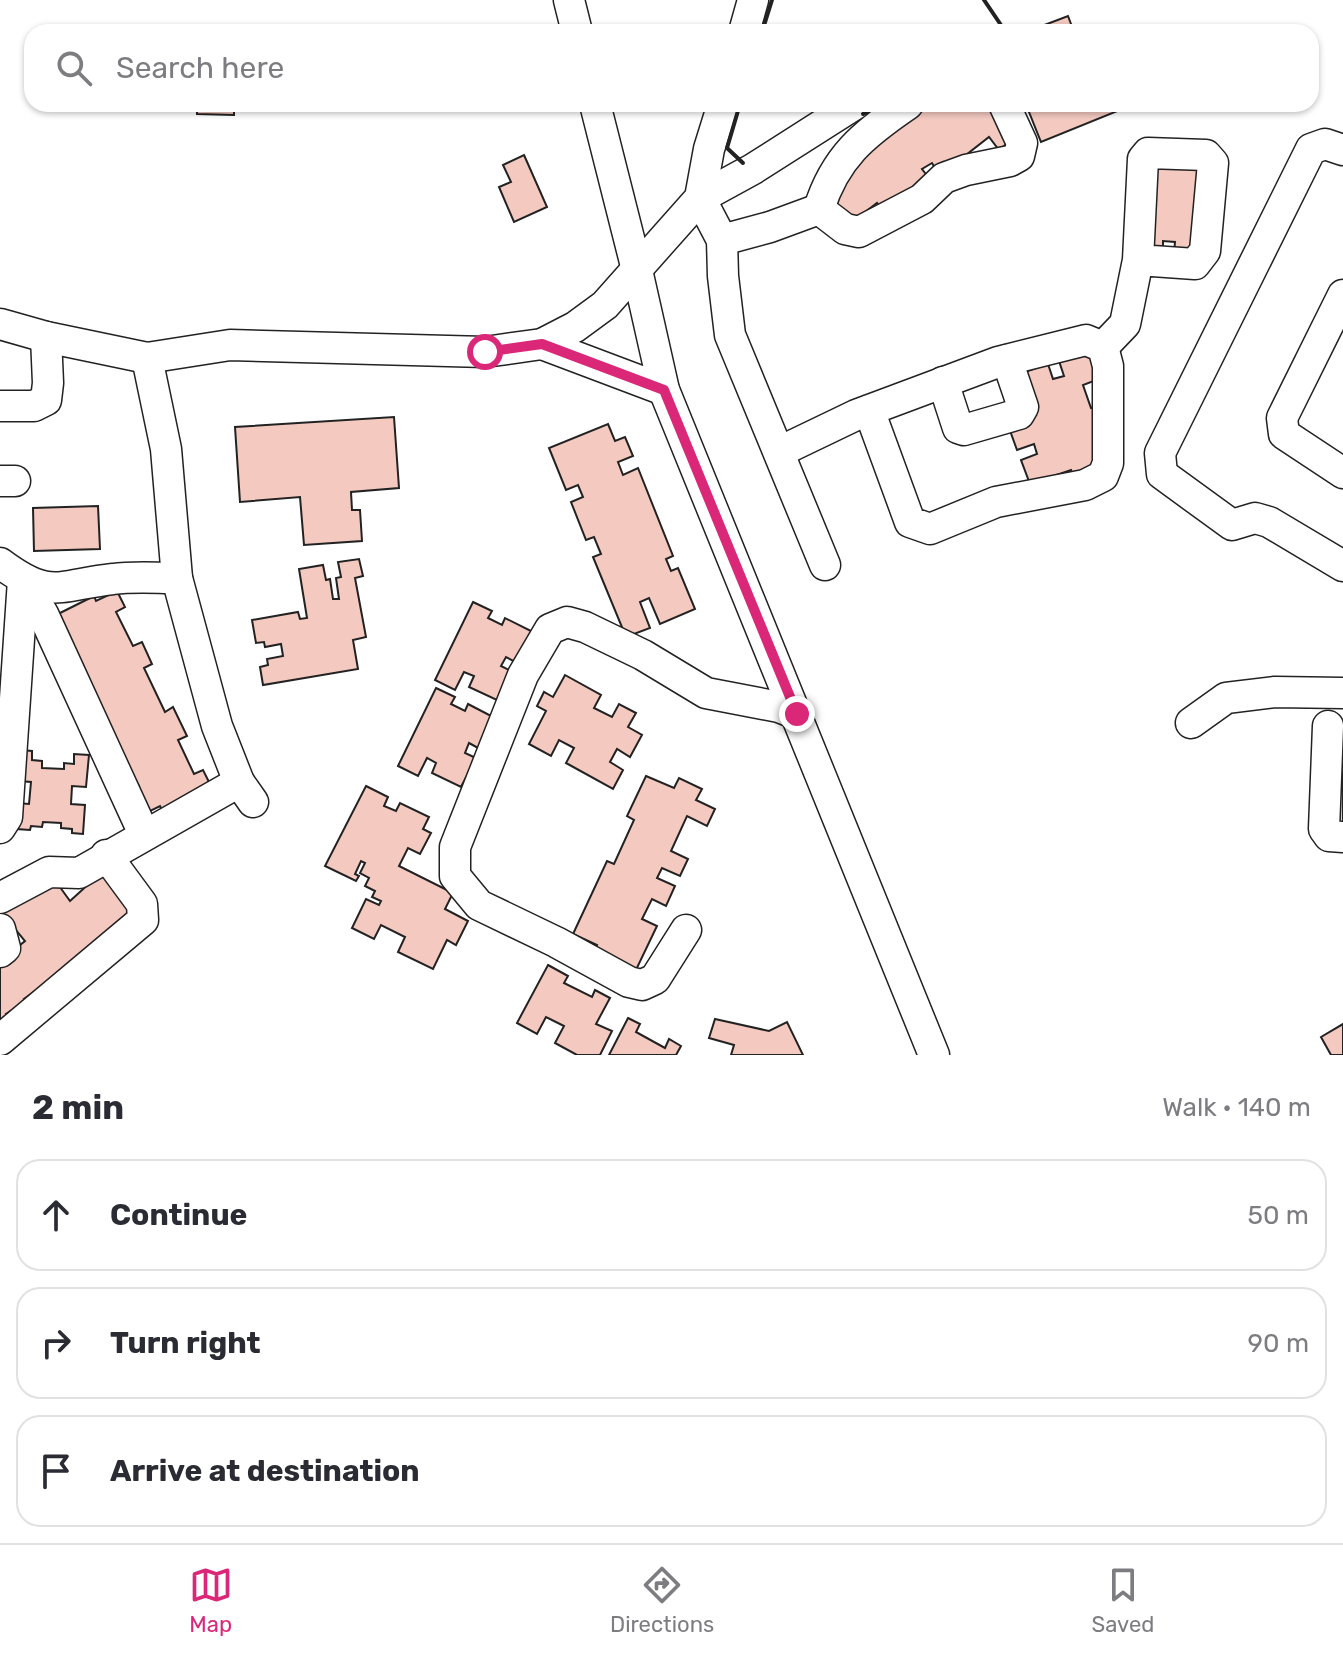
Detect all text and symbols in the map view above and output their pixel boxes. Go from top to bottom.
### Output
search box [24,24,1319,112]
icon: search [52,46,96,90]
text: Search here [116,50,284,86]
route start [467,334,503,370]
route end [779,696,815,732]
text: 2 min [32,1087,124,1128]
text: Walk · 140 m [1162,1092,1311,1123]
icon: ahead [34,1193,78,1237]
text: Continue [110,1197,247,1233]
text: 50 m [1248,1200,1309,1231]
icon: right [34,1321,78,1365]
text: Turn right [110,1325,261,1361]
text: 90 m [1248,1328,1309,1359]
icon: arrive [34,1449,78,1493]
text: Arrive at destination [110,1453,420,1489]
tab: Map [189,1563,233,1638]
tab: Directions [610,1563,714,1638]
tab: Saved [1092,1563,1154,1638]

